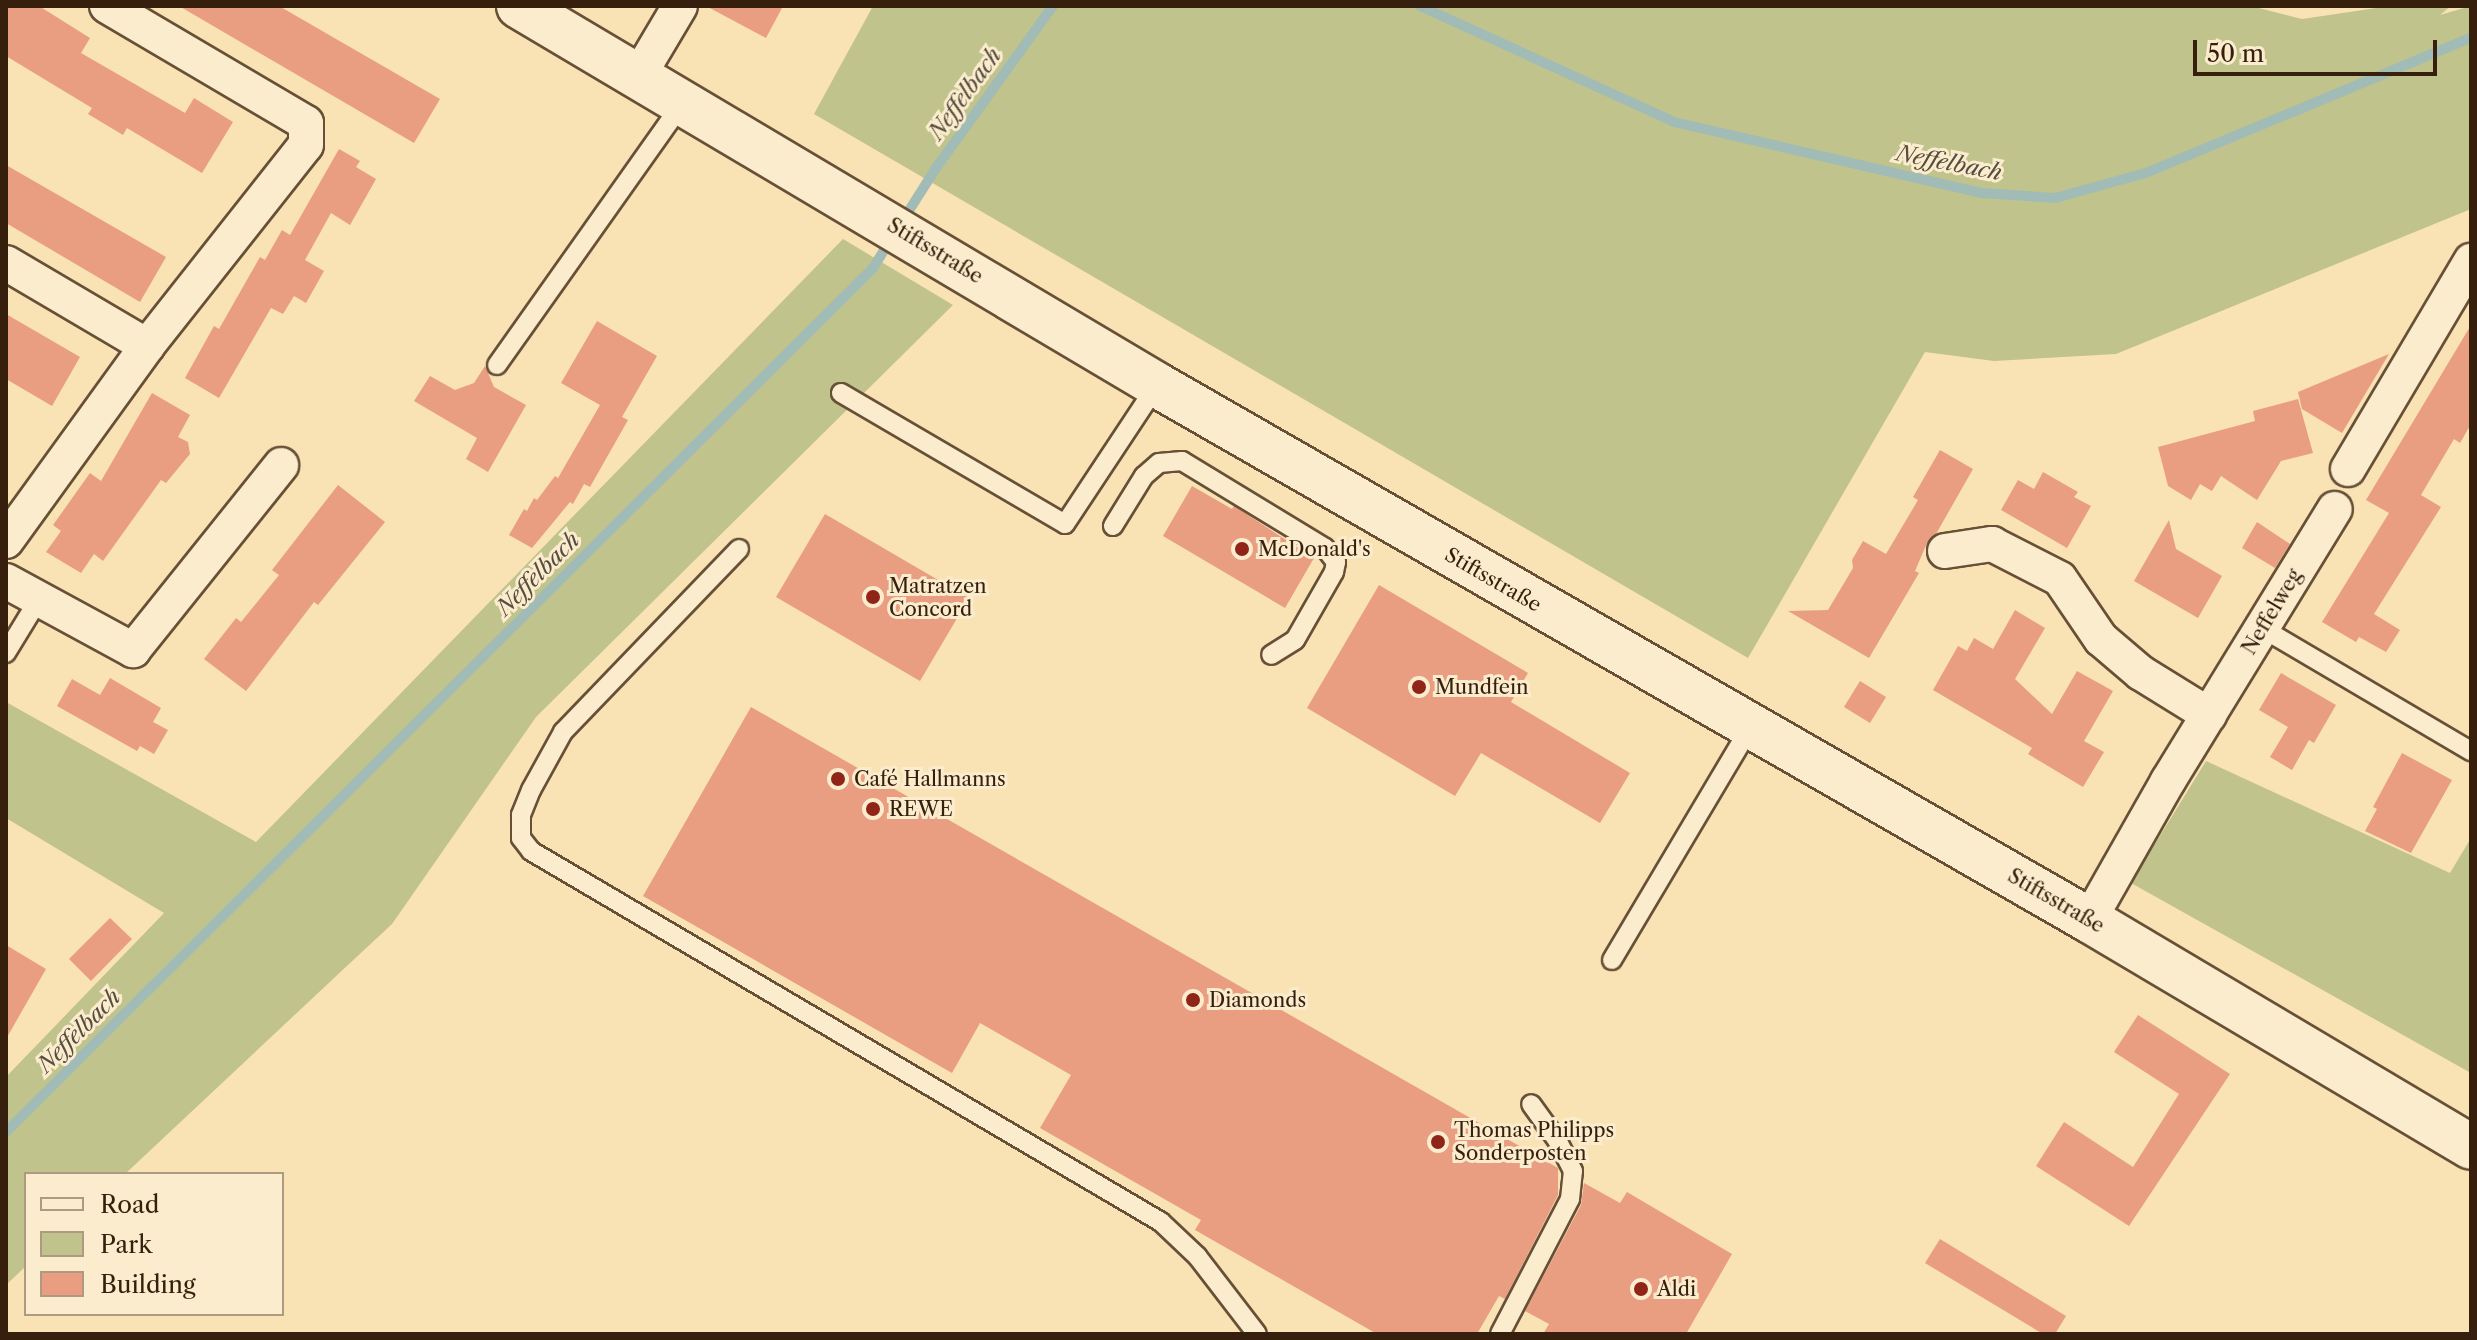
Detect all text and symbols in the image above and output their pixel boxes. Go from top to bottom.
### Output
scale bar [2197,24,2441,74]
text: 50 m [2207,39,2264,68]
water label: Neffelbach [923,43,1007,145]
water label: Neffelbach [1894,140,2004,186]
street label: Stiftsstraße [883,213,987,289]
water label: Neffelbach [491,527,585,621]
place label: McDonald's [1258,537,1371,561]
marker: McDonald's [1233,540,1251,558]
street label: Stiftsstraße [1441,543,1545,617]
street label: Neffelweg [2237,565,2307,659]
place label: Matratzen Concord [889,574,987,621]
marker: Matratzen Concord [864,588,882,606]
place label: Mundfein [1435,675,1529,699]
marker: Mundfein [1410,678,1428,696]
place label: Café Hallmanns [854,767,1006,791]
marker: Café Hallmanns [829,770,847,788]
place label: REWE [889,797,953,821]
marker: REWE [864,800,882,818]
street label: Stiftsstraße [2004,864,2108,938]
water label: Neffelbach [32,984,126,1078]
place label: Diamonds [1209,988,1306,1012]
marker: Diamonds [1184,991,1202,1009]
place label: Thomas Philipps Sonderposten [1454,1118,1614,1165]
marker: Thomas Philipps Sonderposten [1429,1133,1447,1151]
legend [24,1172,284,1316]
text: Road [100,1190,159,1219]
text: Park [100,1230,152,1259]
text: Building [100,1270,196,1299]
place label: Aldi [1657,1277,1696,1301]
marker: Aldi [1632,1280,1650,1298]

